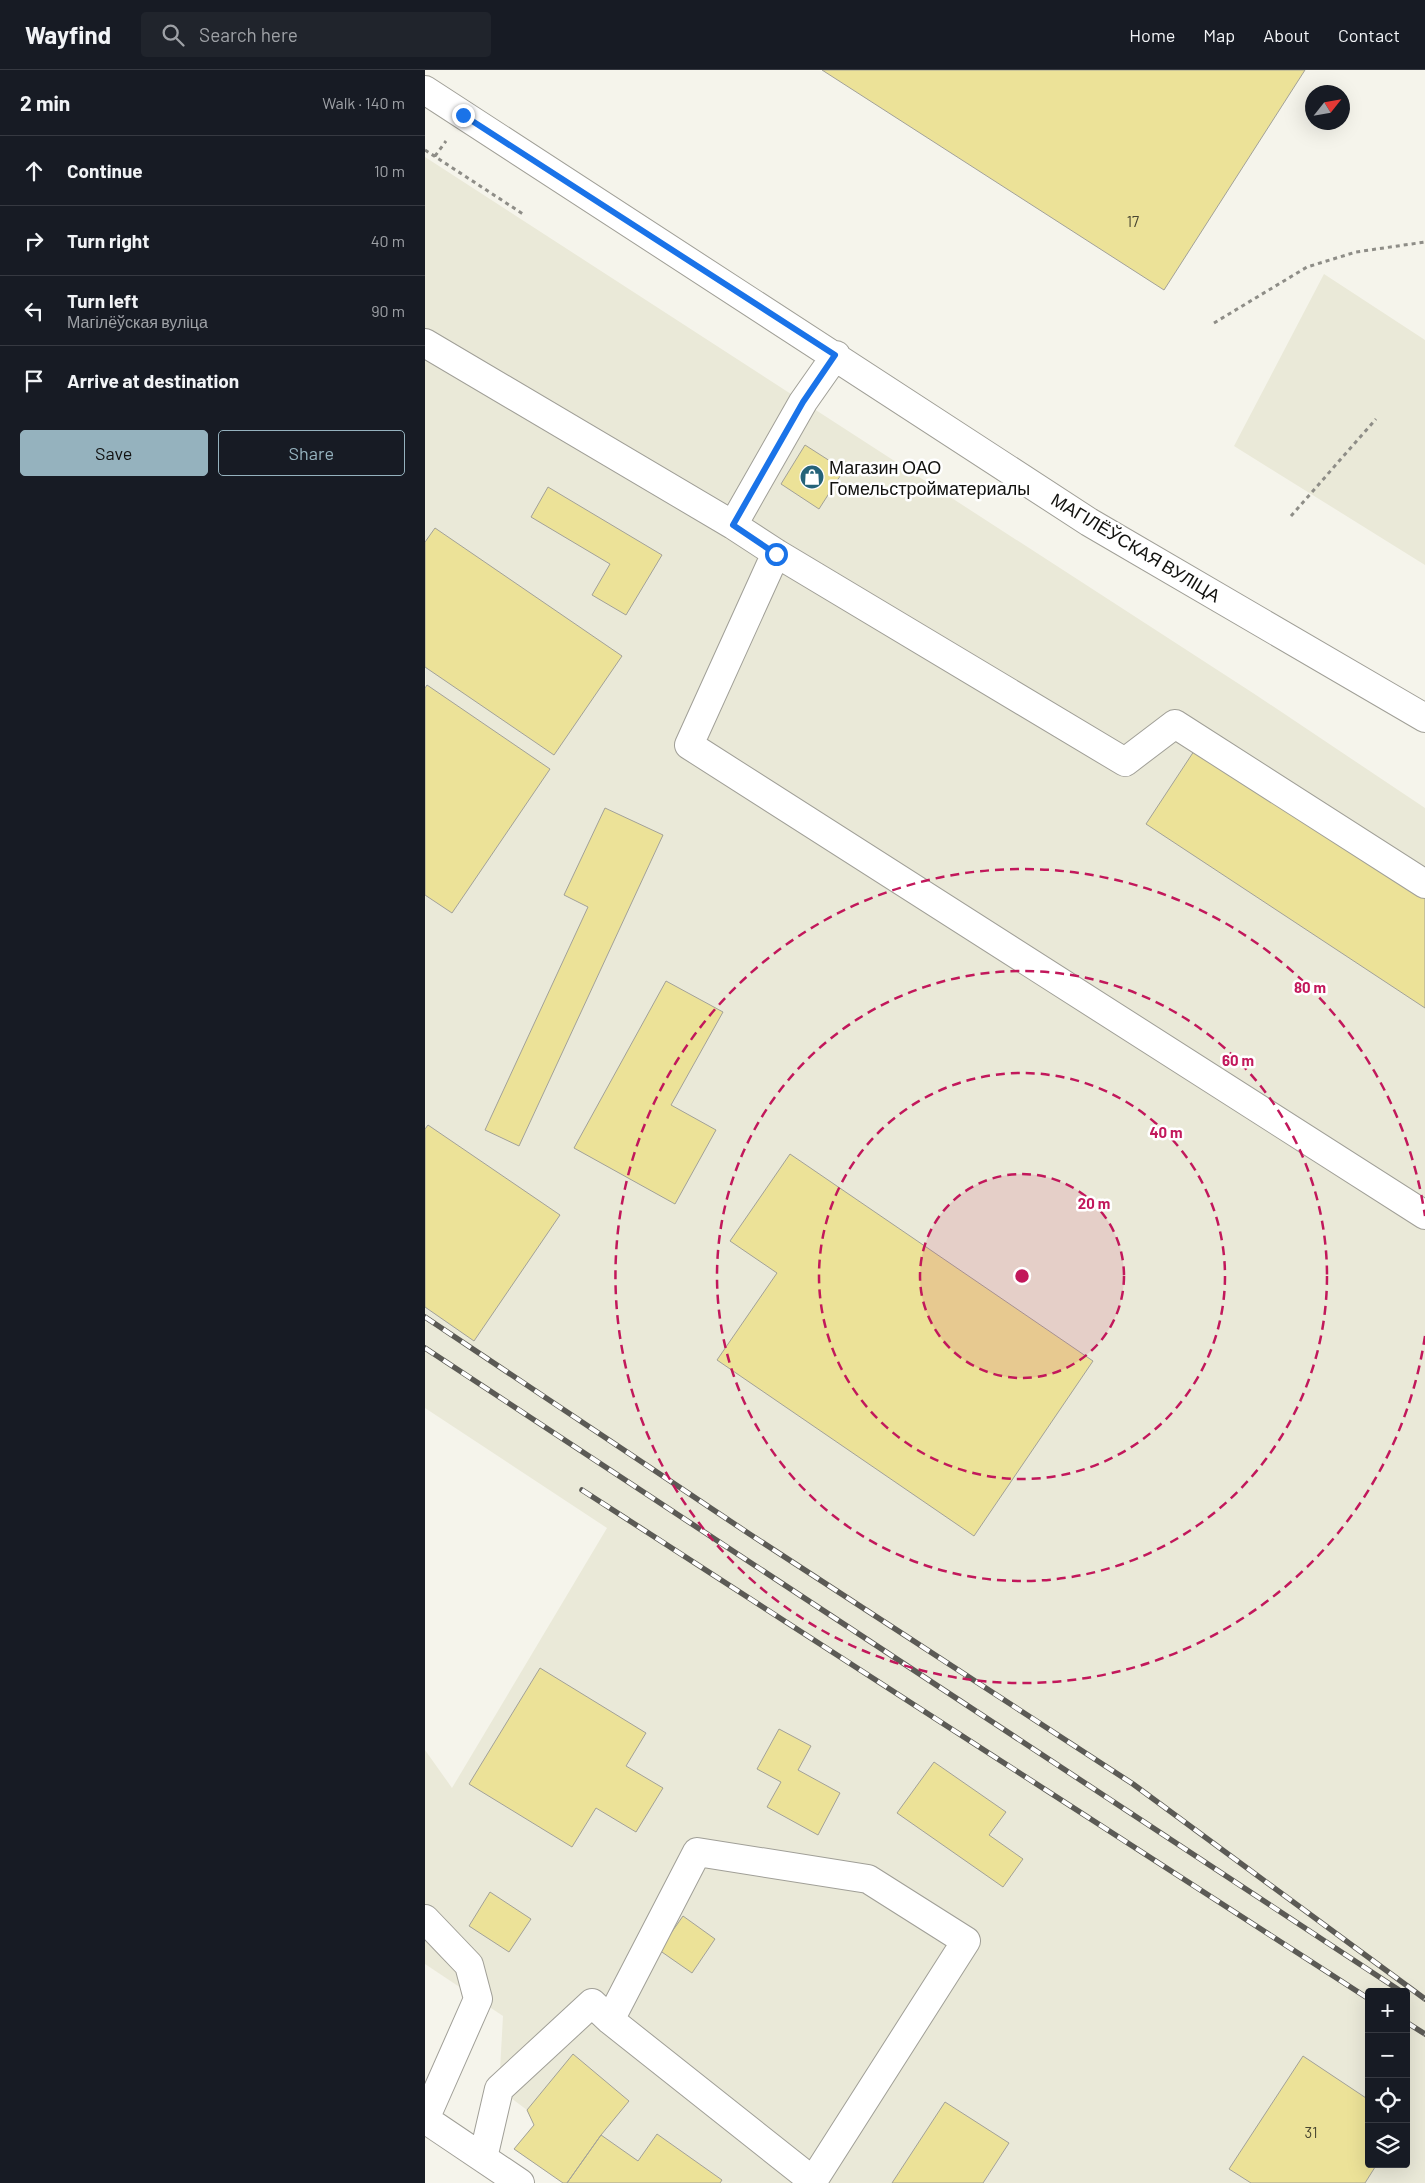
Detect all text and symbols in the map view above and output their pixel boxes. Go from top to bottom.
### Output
search box [141,12,491,57]
text: Wayfind [25,20,111,49]
icon: search [159,21,187,49]
text: Search here [199,23,298,46]
text: Home [1129,24,1175,46]
text: Map [1203,24,1235,46]
text: About [1263,24,1310,46]
text: Contact [1338,24,1400,46]
north arrow [1305,85,1350,130]
text: 2 min [20,90,70,115]
text: Walk · 140 m [322,93,405,112]
route end [452,104,475,127]
icon: ahead [20,157,48,185]
text: Continue [67,159,143,182]
text: 10 m [374,161,405,180]
house number: 17 [1127,212,1139,230]
icon: right [20,227,48,255]
text: Turn right [67,229,149,252]
text: 40 m [371,231,405,250]
text: Turn left [67,289,138,312]
icon: left [20,297,48,325]
text: 90 m [371,301,405,320]
text: Магілёўская вуліца [67,312,208,331]
icon: arrive [20,367,48,395]
text: Arrive at destination [67,369,239,392]
button: Save [20,430,208,476]
button: Share [218,430,405,476]
place label: Магазин ОАО Гомельстройматериалы [829,456,1030,499]
shop icon: Магазин ОАО Гомельстройматериалы [799,464,825,490]
street label: МАГІЛЁЎСКАЯ ВУЛІЦА [1047,488,1225,606]
route start [765,543,788,566]
text: 80 m [1294,978,1326,996]
text: 60 m [1222,1051,1254,1069]
text: 40 m [1149,1123,1183,1141]
text: 20 m [1078,1194,1110,1212]
centre of rings [1013,1267,1031,1285]
map controls [1365,1988,1410,2168]
button: + [1365,1988,1410,2033]
button: − [1365,2033,1410,2078]
button: locate [1365,2078,1410,2123]
house number: 31 [1305,2123,1317,2141]
button: layers [1365,2123,1410,2168]

